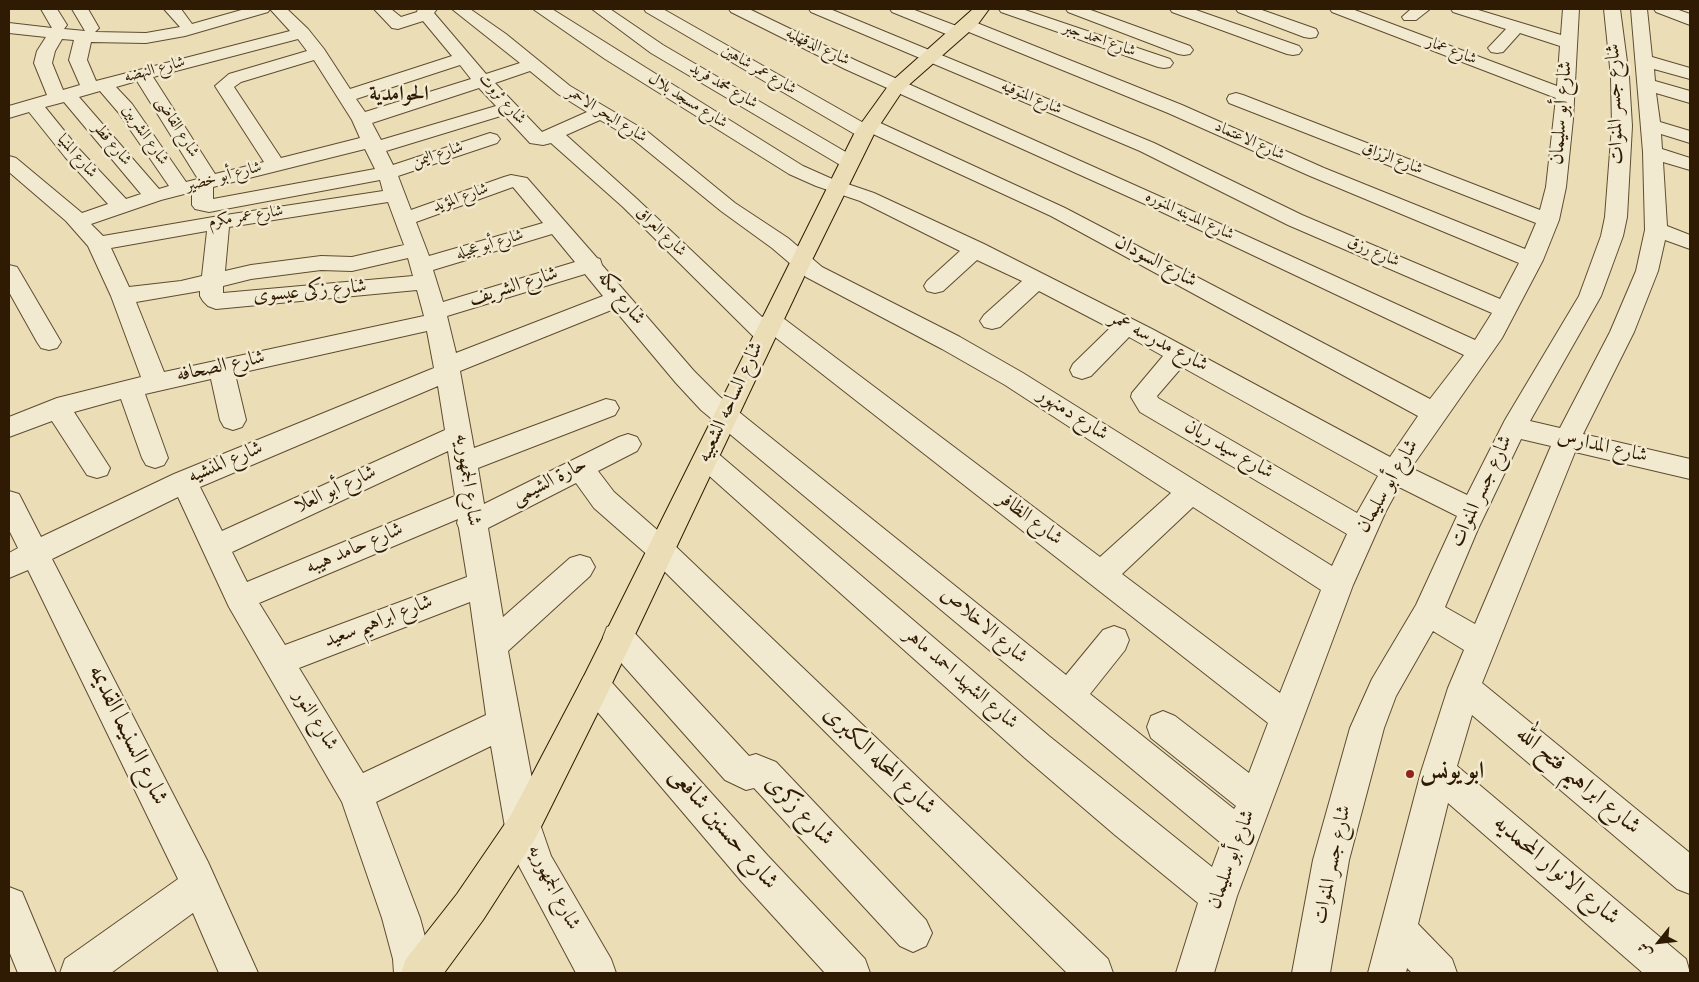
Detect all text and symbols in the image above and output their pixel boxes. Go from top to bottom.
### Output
street label: شارع احمد جبر [1060,20,1138,62]
street label: شارع الدقهليه [782,25,852,71]
street label: شارع عمار [1423,34,1479,70]
street label: شارع عمر شاهين [717,42,799,100]
street label: شارع جسر المنوات [1603,43,1631,165]
street label: شارع النهضه [122,54,188,88]
street label: شارع محمد فريد [685,60,761,114]
street label: شارع أبو سليمان [1547,60,1579,166]
street label: شارع مسجد بلال [644,70,730,134]
street label: شارع ثروت [473,71,529,129]
street label: شارع المنوفيه [998,78,1064,120]
district label: الحوامدية [369,83,429,109]
street label: شارع البحر الاحمر [562,84,650,148]
street label: شارع القاضى [150,94,202,162]
street label: شارع الشربين [116,102,172,170]
street label: شارع الاعتماد [1211,118,1287,166]
street label: شارع قطر [88,120,134,170]
street label: شارع المنيا [52,131,100,183]
street label: شارع اليمن [410,139,466,173]
street label: شارع الرزاق [1359,140,1425,180]
street label: شارع أبو خضير [184,159,264,197]
street label: شارع المؤيد [431,180,491,218]
street label: شارع المدينه المنوره [1142,188,1236,246]
street label: شارع عمر مكرم [207,203,285,233]
street label: شارع العراق [631,204,689,262]
street label: شارع أبو عجيله [454,227,526,265]
street label: شارع السودان [1110,231,1200,295]
street label: شارع رزق [1344,233,1402,273]
street label: شارع الشريف [467,263,561,313]
street label: شارع مكه [591,267,649,331]
street label: شارع زكى عيسوى [252,276,368,310]
street label: شارع مدرسه عمر [1105,307,1211,379]
street label: شارع الساحه الشعبيه [694,339,770,467]
street label: شارع الصحافه [174,347,268,389]
street label: شارع دمنهور [1032,384,1112,448]
street label: شارع سيد ريان [1179,416,1277,486]
street label: شارع المدارس [1554,426,1650,470]
street label: شارع الجمهوريه [448,432,484,528]
street label: شارع جسر المنوات [1447,432,1519,552]
street label: شارع أبو سليمان [1353,436,1425,538]
street label: شارع المنشيه [185,437,267,491]
street label: حارة الشيمى [508,454,592,512]
street label: شارع أبو العلا [291,462,381,520]
street label: شارع الظافر [992,488,1066,552]
street label: شارع حامد هيبه [303,519,407,581]
street label: شارع الاخلاص [935,584,1031,670]
street label: شارع ابراهيم سعيد [321,591,437,655]
street label: شارع الشهيد احمد ماهر [898,624,1022,736]
street label: شارع السنيما القديمه [80,661,172,811]
street label: شارع النور [286,686,342,756]
street label: شارع المحله الكبرى [816,701,940,823]
street label: شارع ابراهيم فتح الله [1509,721,1645,843]
place label: ابو يونس [1420,760,1484,788]
street label: شارع حسنين شافعى [661,763,783,897]
marker: ابو يونس [1404,768,1416,780]
street label: شارع زكرى [757,770,839,854]
street label: شارع جسر المنوات [1310,803,1358,927]
street label: شارع أبو سليمان [1204,807,1262,913]
street label: شارع الانوار المحمديه [1486,811,1624,933]
street label: شارع الجمهوريه [520,841,584,935]
north arrow [1634,917,1684,967]
text: ش [1634,938,1658,960]

